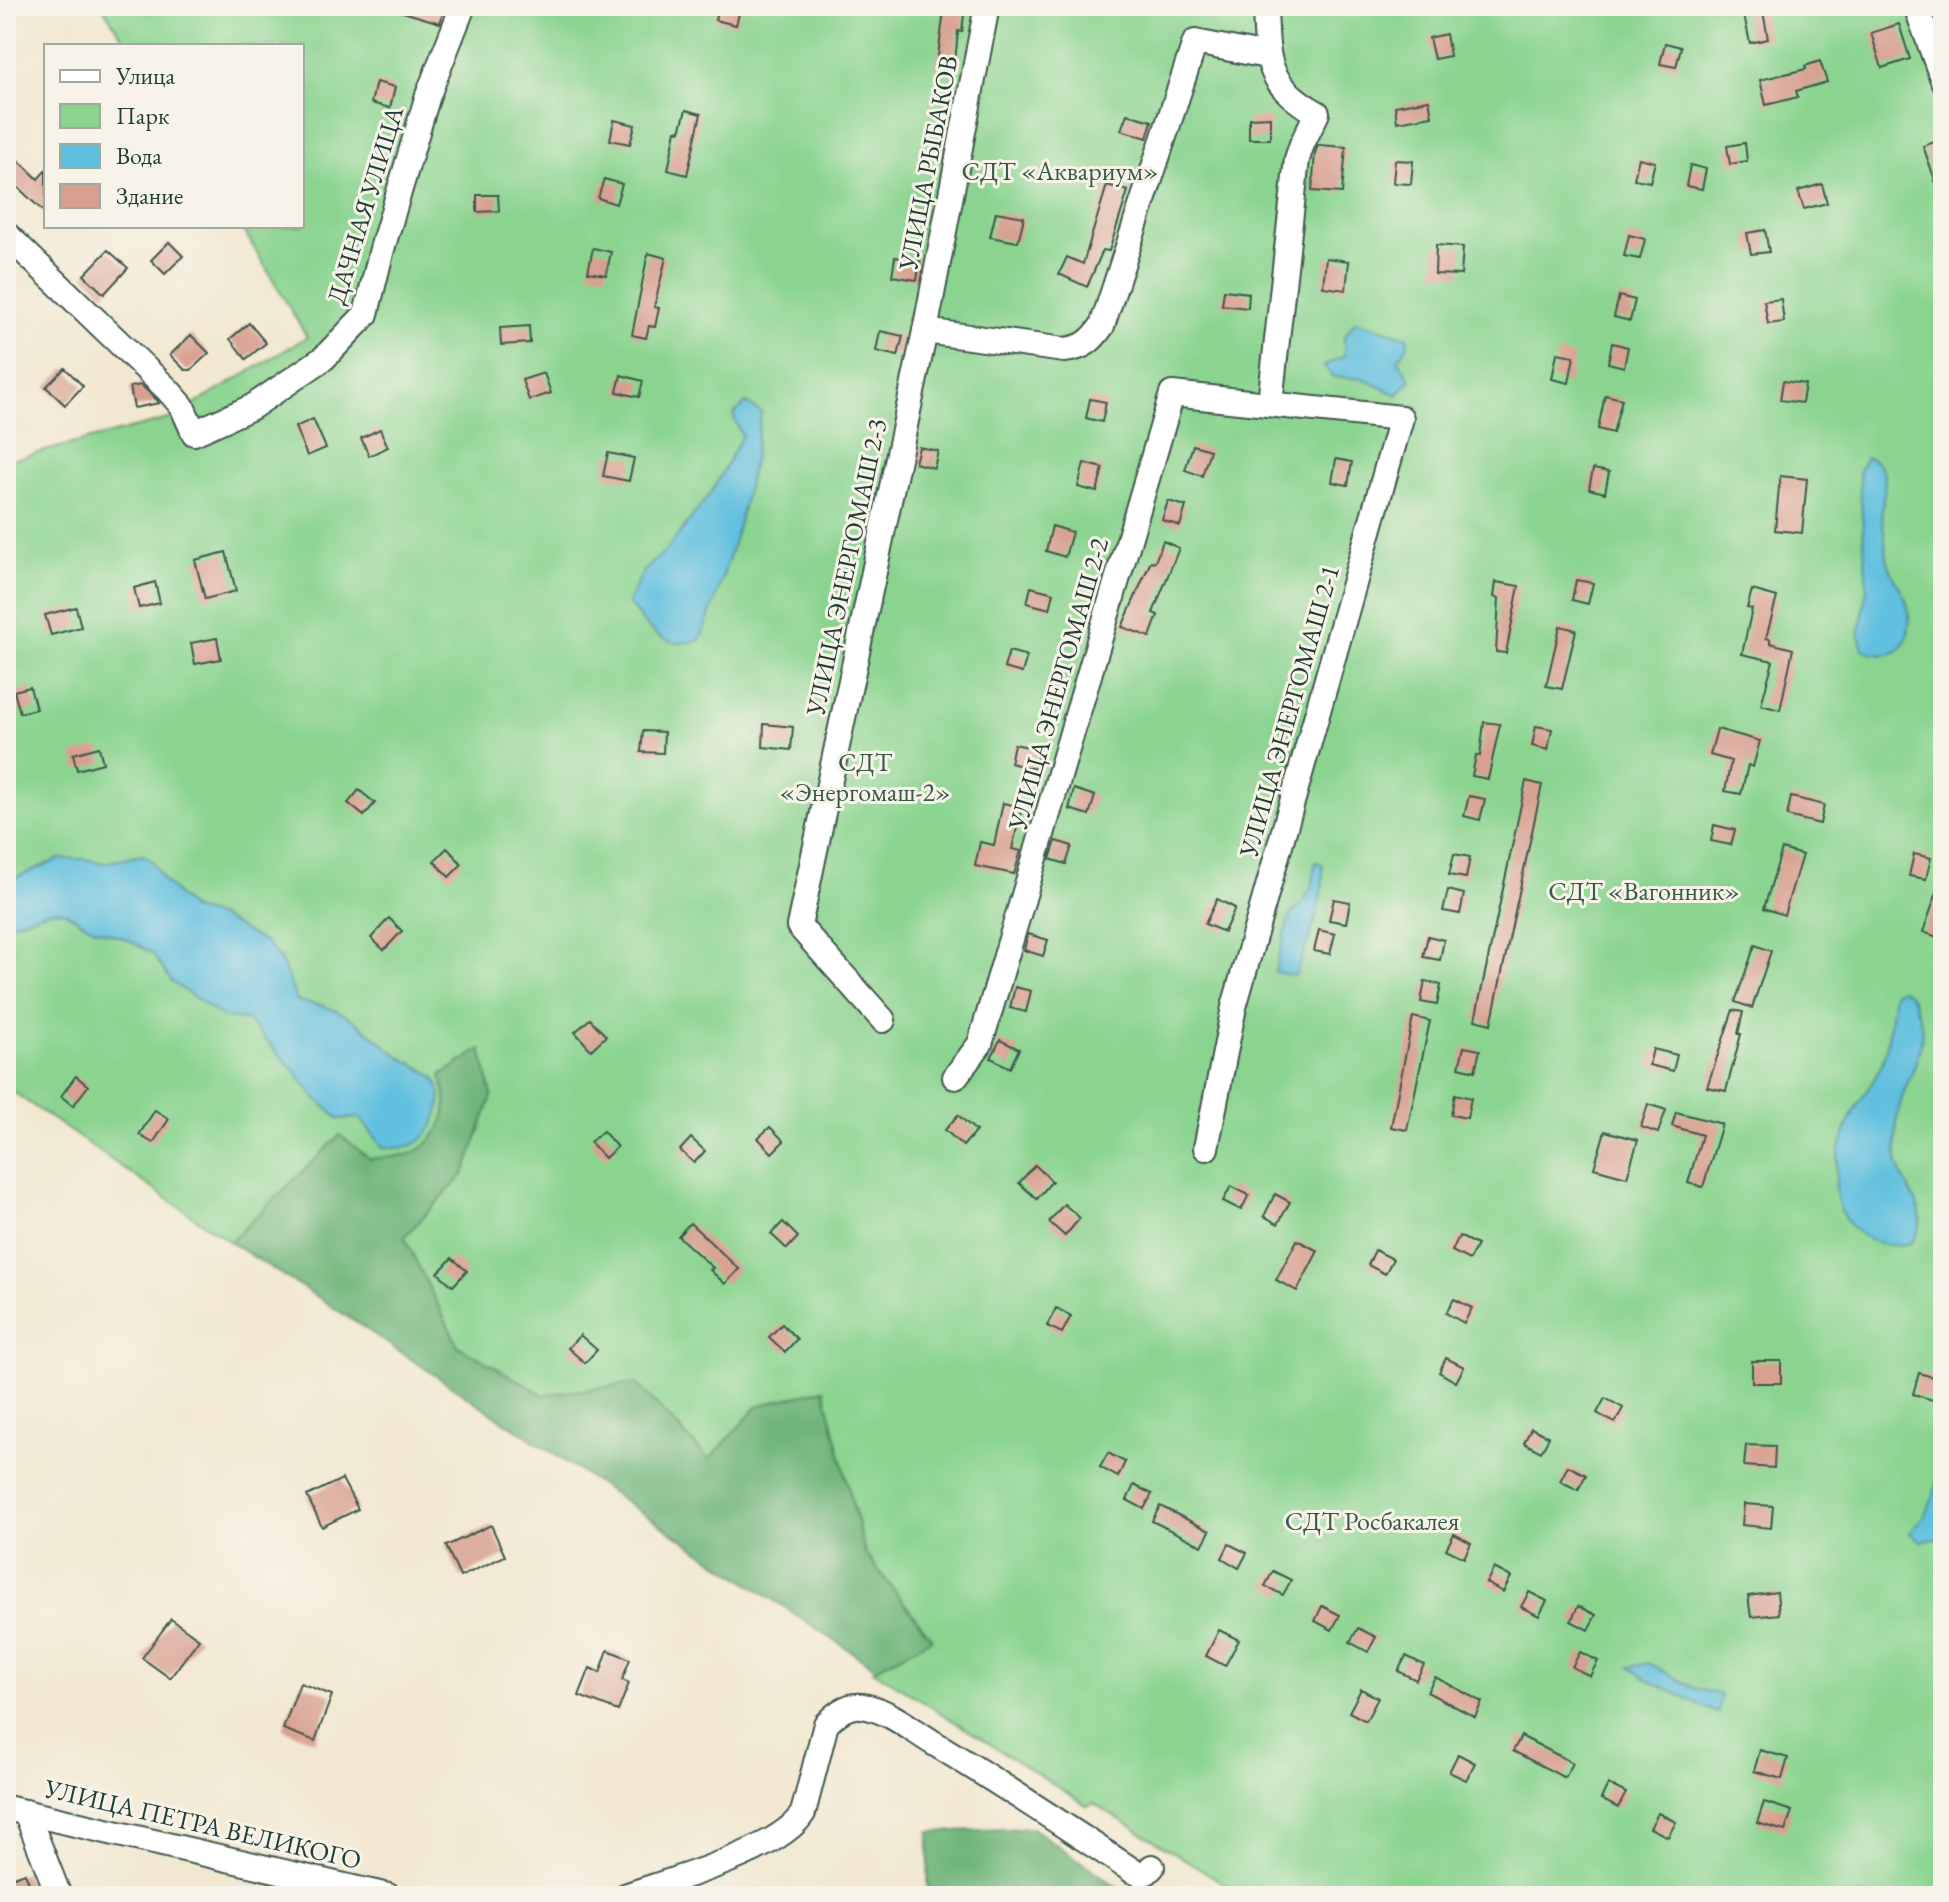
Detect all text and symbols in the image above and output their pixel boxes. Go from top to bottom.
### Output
legend [44,44,304,228]
street label: УЛИЦА РЫБАКОВ [890,53,966,274]
text: Улица [115,60,175,91]
text: Парк [116,100,170,131]
street label: ДАЧНАЯ УЛИЦА [319,101,412,308]
text: Вода [116,140,162,171]
park label: СДТ «Аквариум» [961,154,1159,188]
text: Здание [116,180,183,211]
street label: УЛИЦА ЭНЕРГОМАШ 2-3 [798,415,894,720]
street label: УЛИЦА ЭНЕРГОМАШ 2-2 [1000,533,1116,835]
street label: УЛИЦА ЭНЕРГОМАШ 2-1 [1231,561,1347,862]
park label: СДТ «Энергомаш-2» [779,745,951,809]
park label: СДТ «Вагонник» [1548,874,1740,908]
park label: СДТ Росбакалея [1285,1504,1459,1538]
street label: УЛИЦА ПЕТРА ВЕЛИКОГО [40,1771,365,1877]

